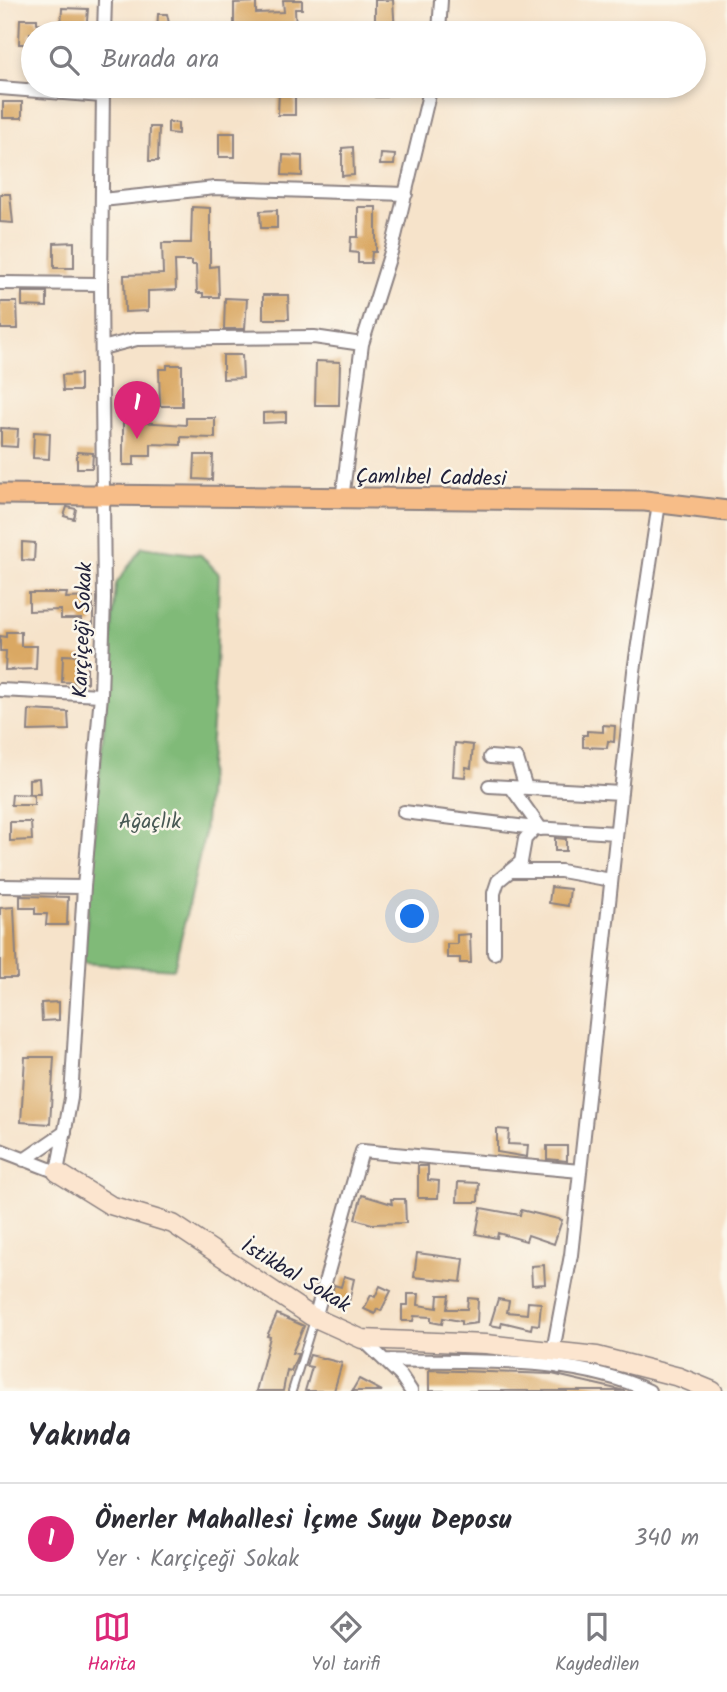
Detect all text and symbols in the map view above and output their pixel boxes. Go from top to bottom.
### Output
search box [21,21,706,98]
text: Burada ara [101,39,219,81]
icon: search [45,41,83,79]
pin: 1 [114,381,160,439]
street label: Çamlıbel Caddesi [355,461,508,496]
street label: Karçiçeği Sokak [65,561,102,699]
park label: Ağaçlık [119,806,181,839]
your location [395,899,429,933]
street label: İstikbal Sokak [234,1230,357,1322]
text: Yakında [28,1413,131,1461]
text: Önerler Mahallesi İçme Suyu Deposu [95,1500,512,1542]
text: 1 [48,1521,54,1557]
text: 340 m [634,1521,699,1557]
text: Yer · Karçiçeği Sokak [95,1542,299,1578]
tab: Harita [87,1608,136,1680]
tab: Yol tarifi [311,1608,380,1680]
tab: Kaydedilen [555,1608,639,1680]

